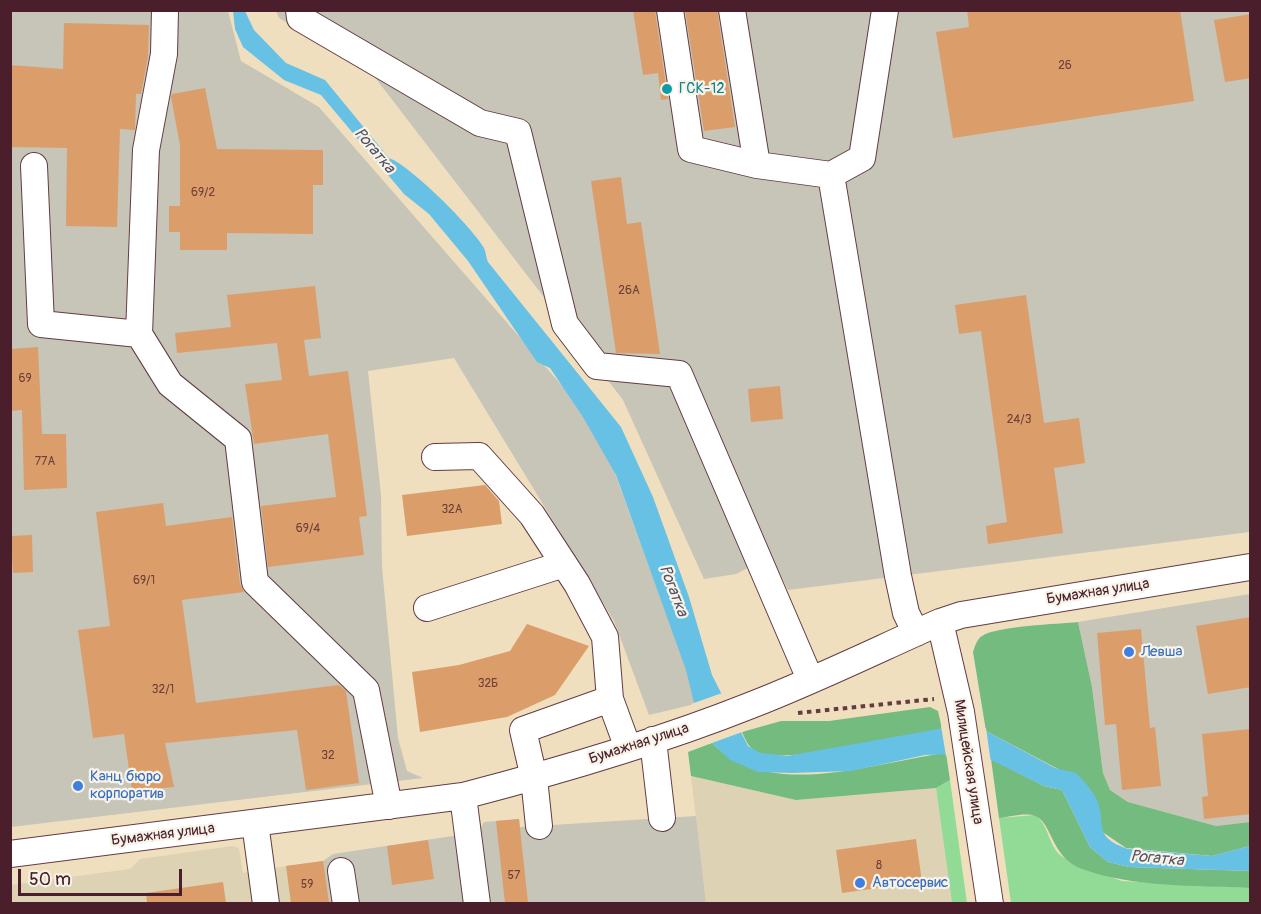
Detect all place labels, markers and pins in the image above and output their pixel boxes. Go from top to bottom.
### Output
place label: ГСК-12 [679,80,725,98]
marker: ГСК-12 [660,82,674,96]
place label: Левша [1141,643,1182,661]
marker: Левша [1122,645,1136,659]
place label: Канц бюро корпоратив [90,768,164,803]
marker: Канц бюро корпоратив [71,779,85,793]
place label: Автосервис [872,874,948,892]
marker: Автосервис [853,876,867,890]

